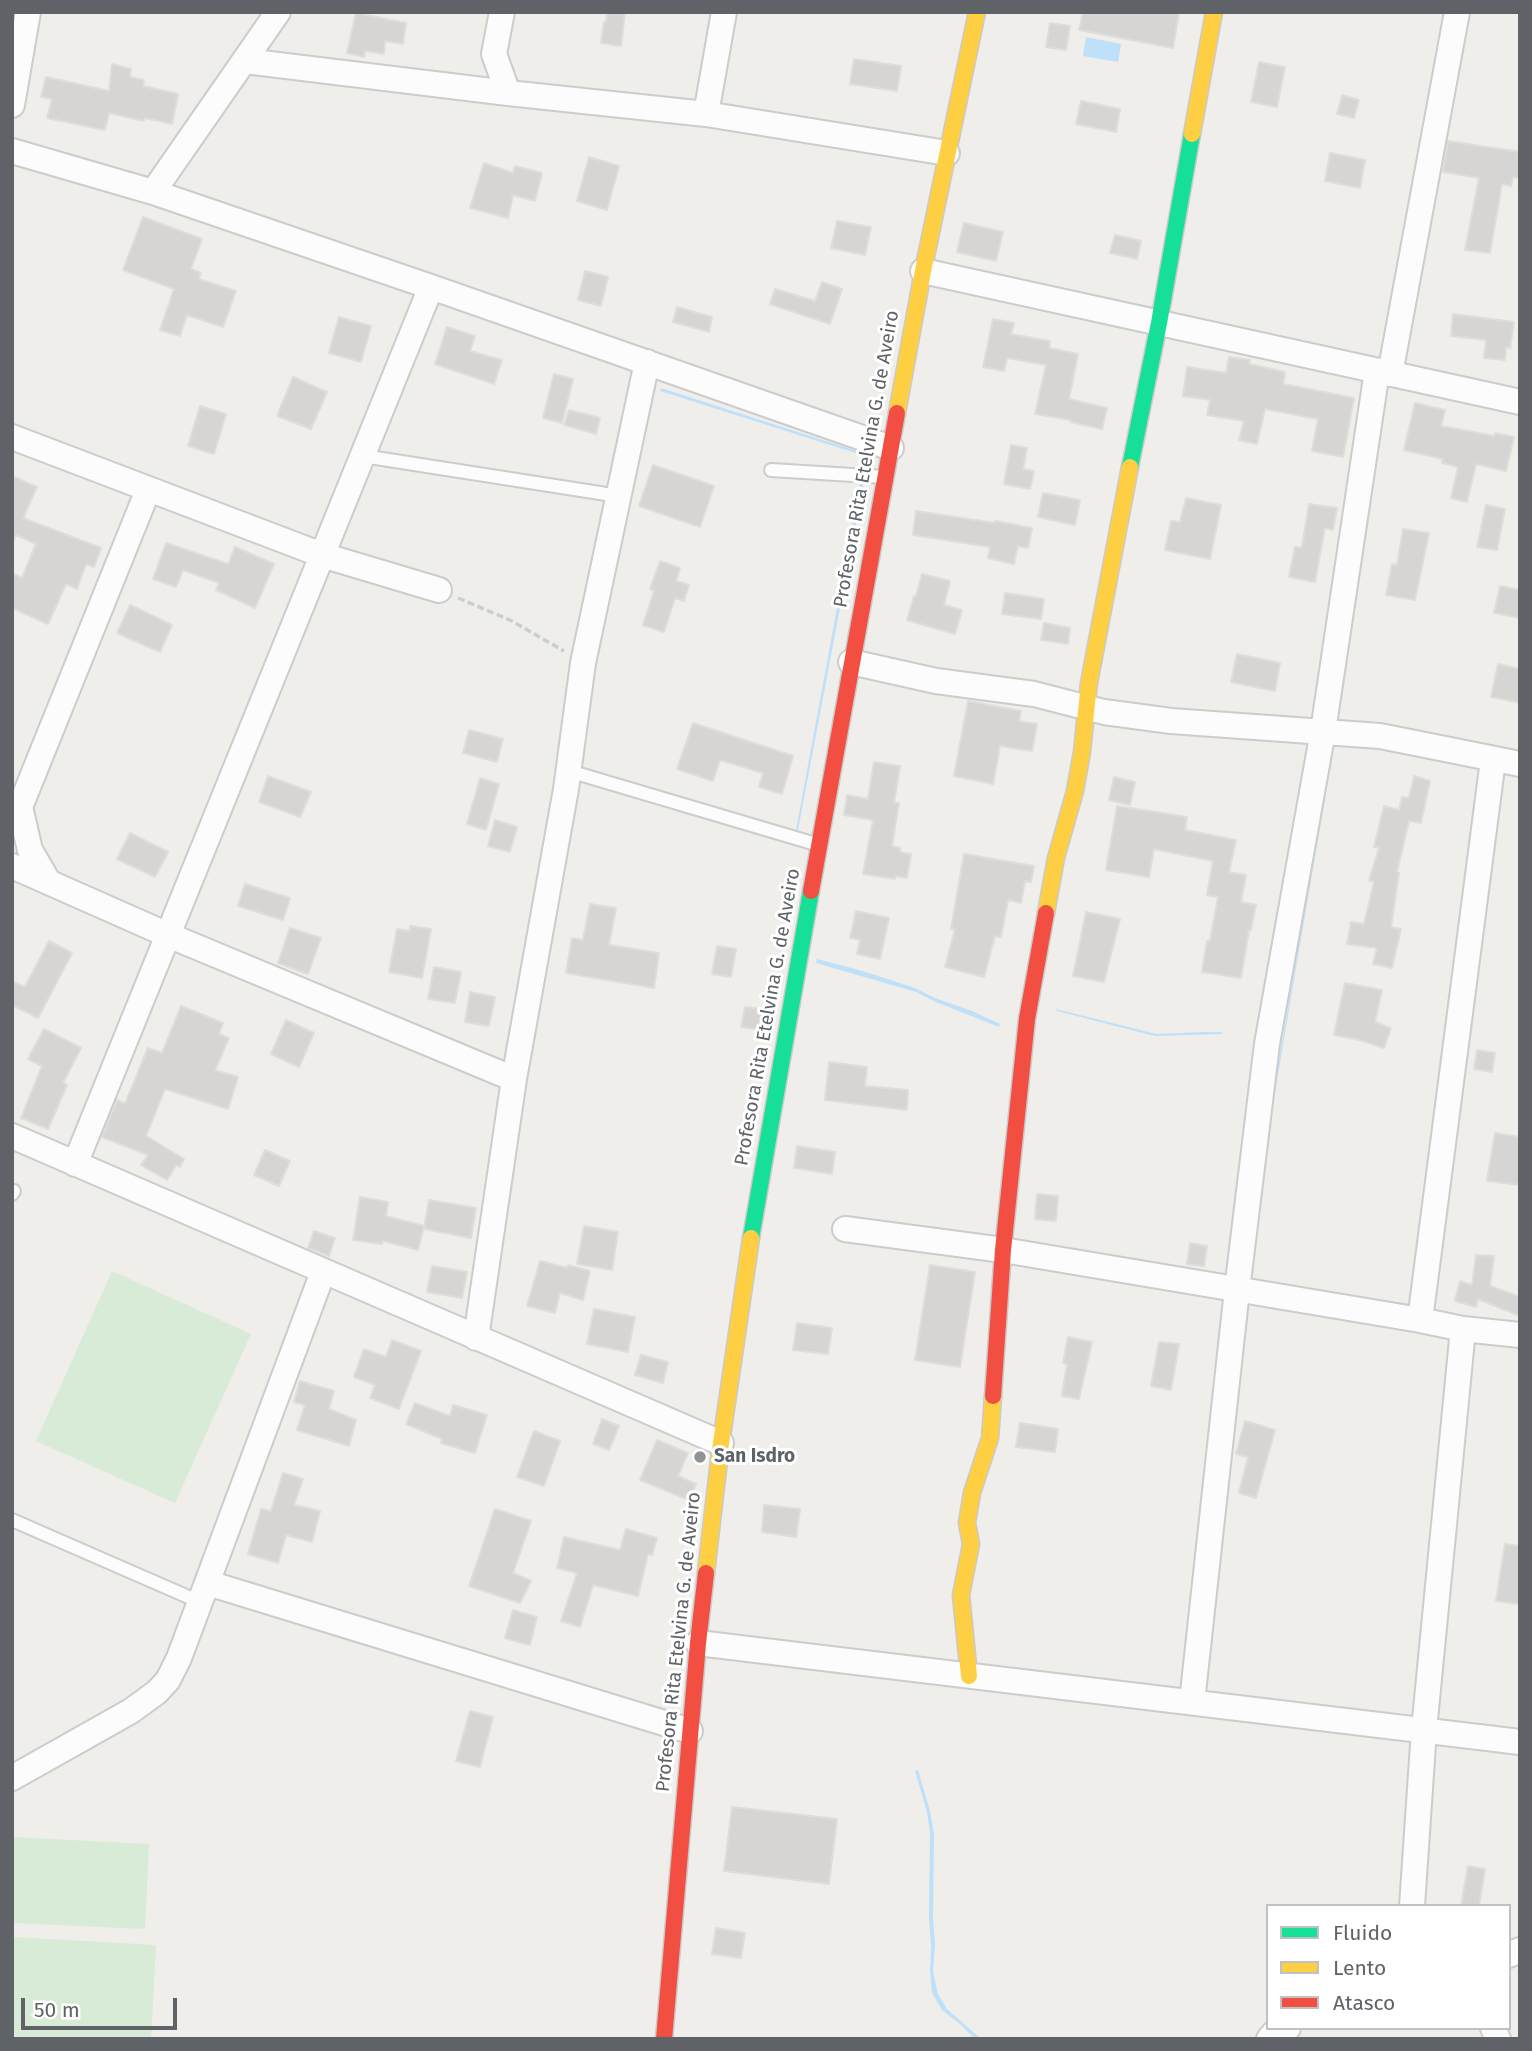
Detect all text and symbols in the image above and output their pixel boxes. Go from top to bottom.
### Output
street label: Profesora Rita Etelvina G. de Aveiro [830,309,904,609]
street label: Profesora Rita Etelvina G. de Aveiro [731,867,805,1167]
place label: San Isdro [714,1446,795,1468]
marker: San Isdro [692,1449,708,1465]
street label: Profesora Rita Etelvina G. de Aveiro [652,1491,706,1793]
legend [1266,1904,1511,2030]
text: Fluido [1333,1920,1392,1946]
text: Lento [1333,1955,1386,1981]
scale bar [24,1984,180,2028]
text: Atasco [1333,1990,1395,2016]
text: 50 m [34,1997,80,2023]

